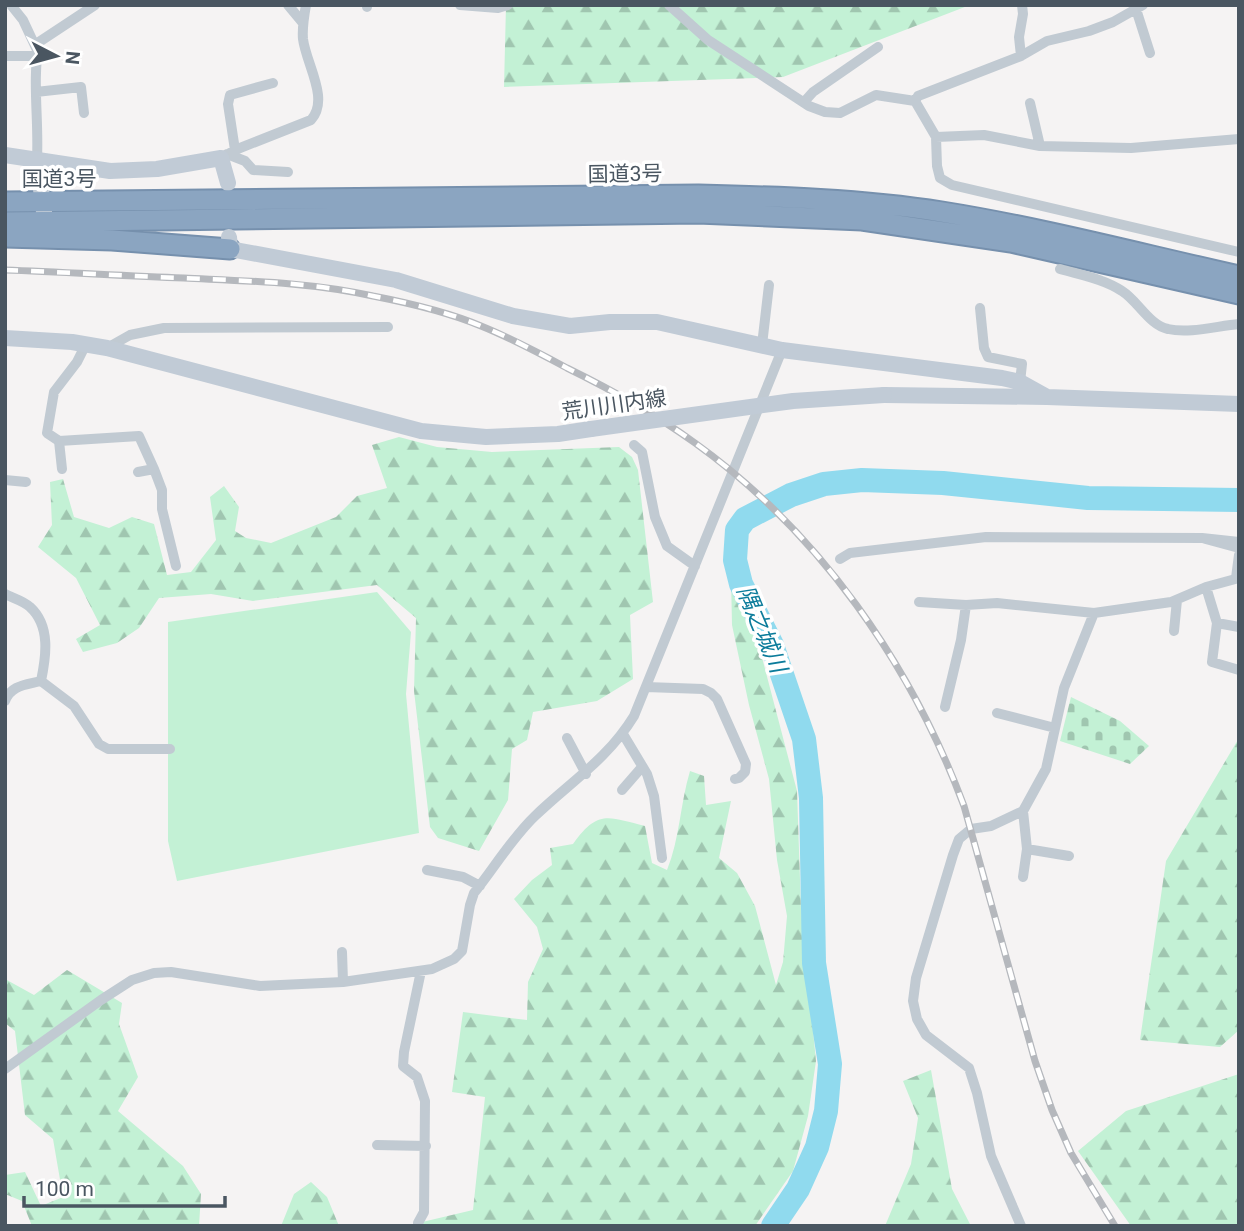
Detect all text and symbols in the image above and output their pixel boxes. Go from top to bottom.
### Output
north arrow [21,21,91,91]
text: N [60,50,85,66]
street label: 国道3号 [587,161,663,187]
street label: 国道3号 [22,167,96,191]
street label: 荒川川内線 [560,386,668,424]
water label: 隅之城川 [731,582,793,680]
scale bar [24,1164,226,1208]
text: 100 m [35,1177,94,1201]

